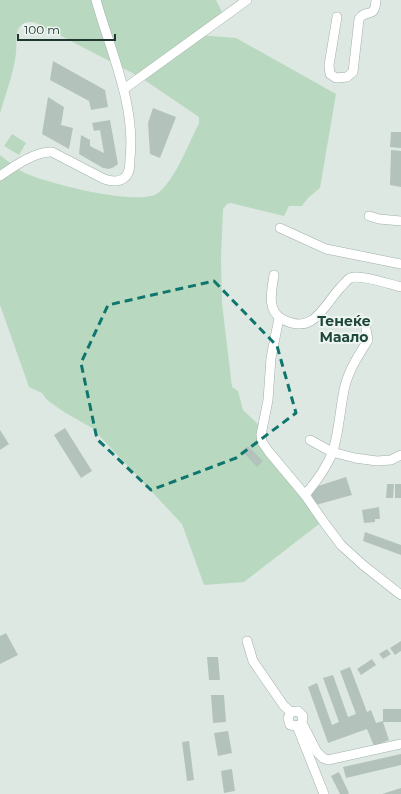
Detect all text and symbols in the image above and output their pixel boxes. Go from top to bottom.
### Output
scale bar [18,16,115,42]
text: 100 m [24,22,60,37]
district label: Тенеќе Маало [317,312,371,346]

